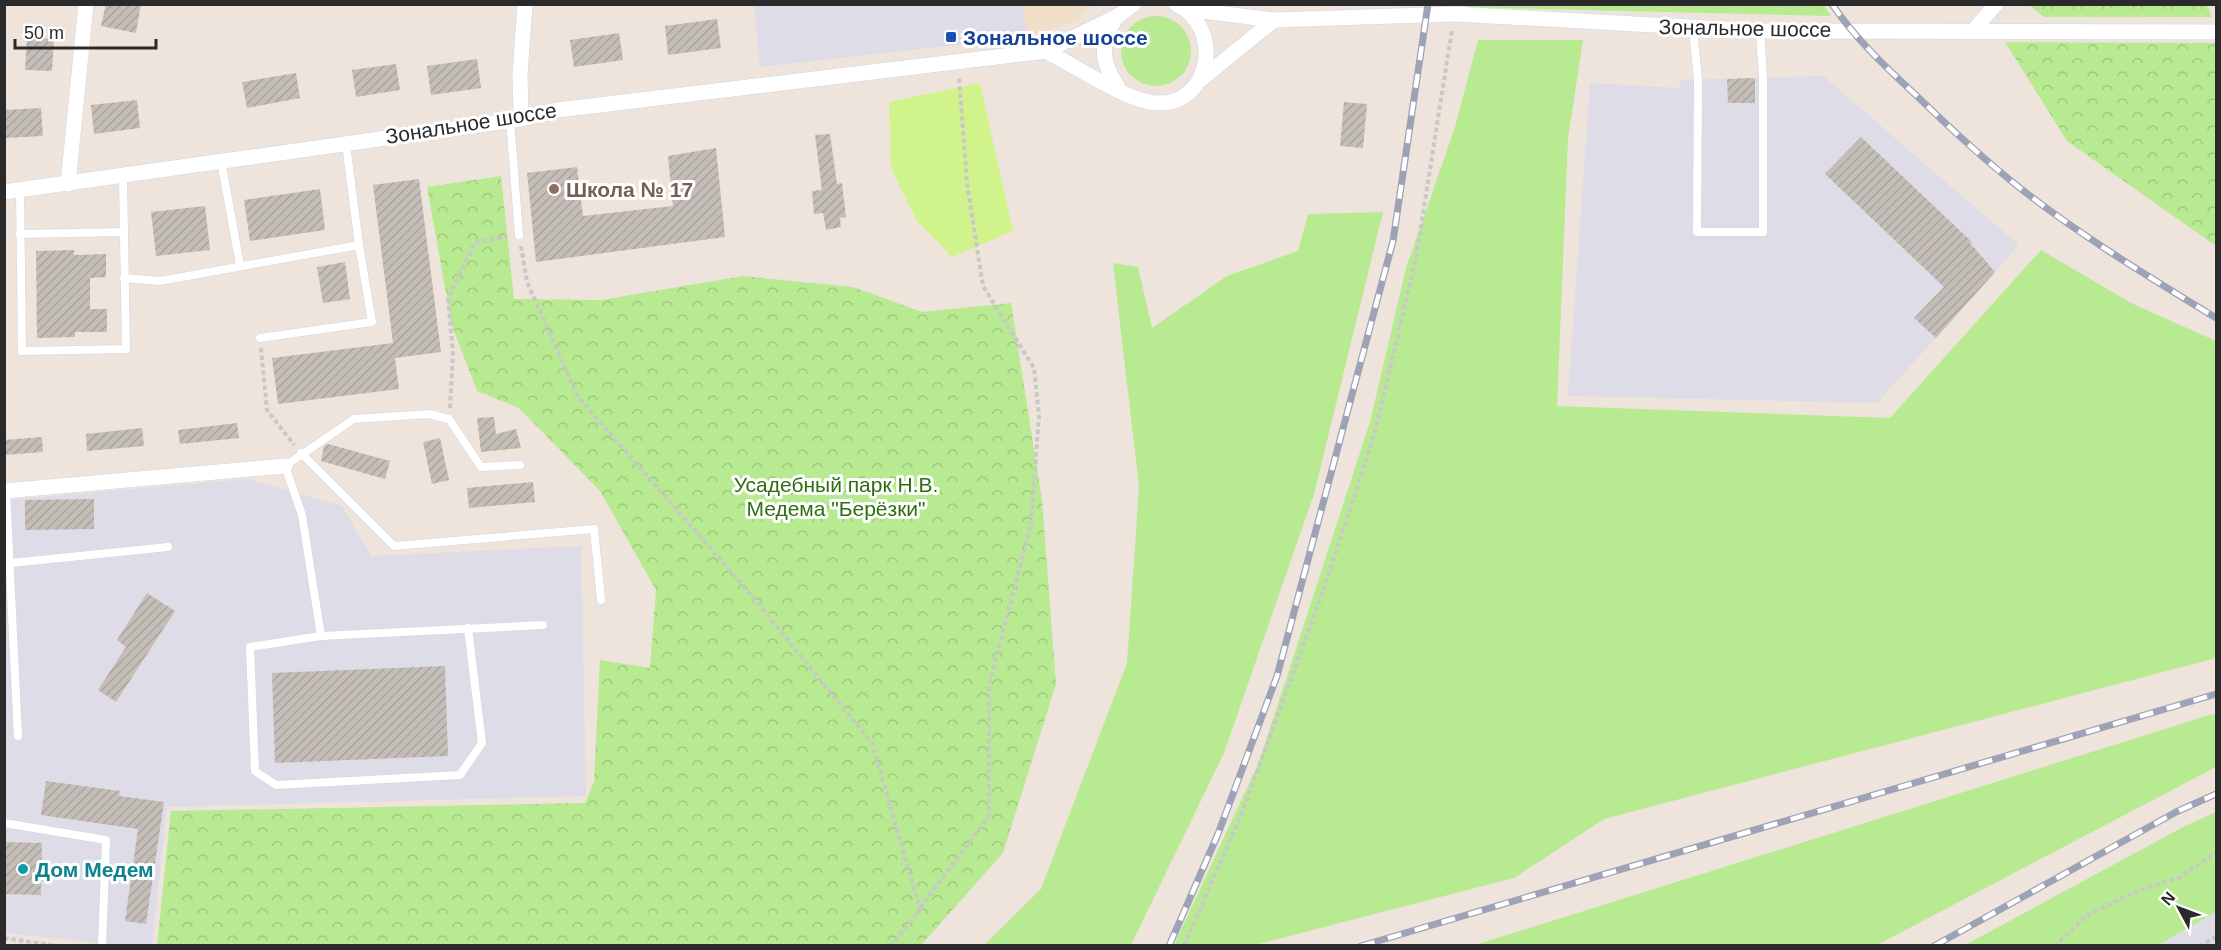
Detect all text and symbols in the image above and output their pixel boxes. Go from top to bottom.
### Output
scale bar [15,12,156,50]
street label: Зональное шоссе [1658,15,1832,41]
text: 50 m [24,23,64,43]
place label: Зональное шоссе [963,26,1148,49]
marker: Зональное шоссе [944,30,958,44]
street label: Зональное шоссе [384,98,558,148]
place label: Школа № 17 [566,178,693,201]
marker: Школа № 17 [547,182,561,196]
park label: Усадебный парк Н.В. Медема "Берёзки" [734,473,938,520]
place label: Дом Медем [35,858,154,881]
marker: Дом Медем [16,862,30,876]
north arrow [2149,878,2209,938]
text: N [2158,889,2178,908]

